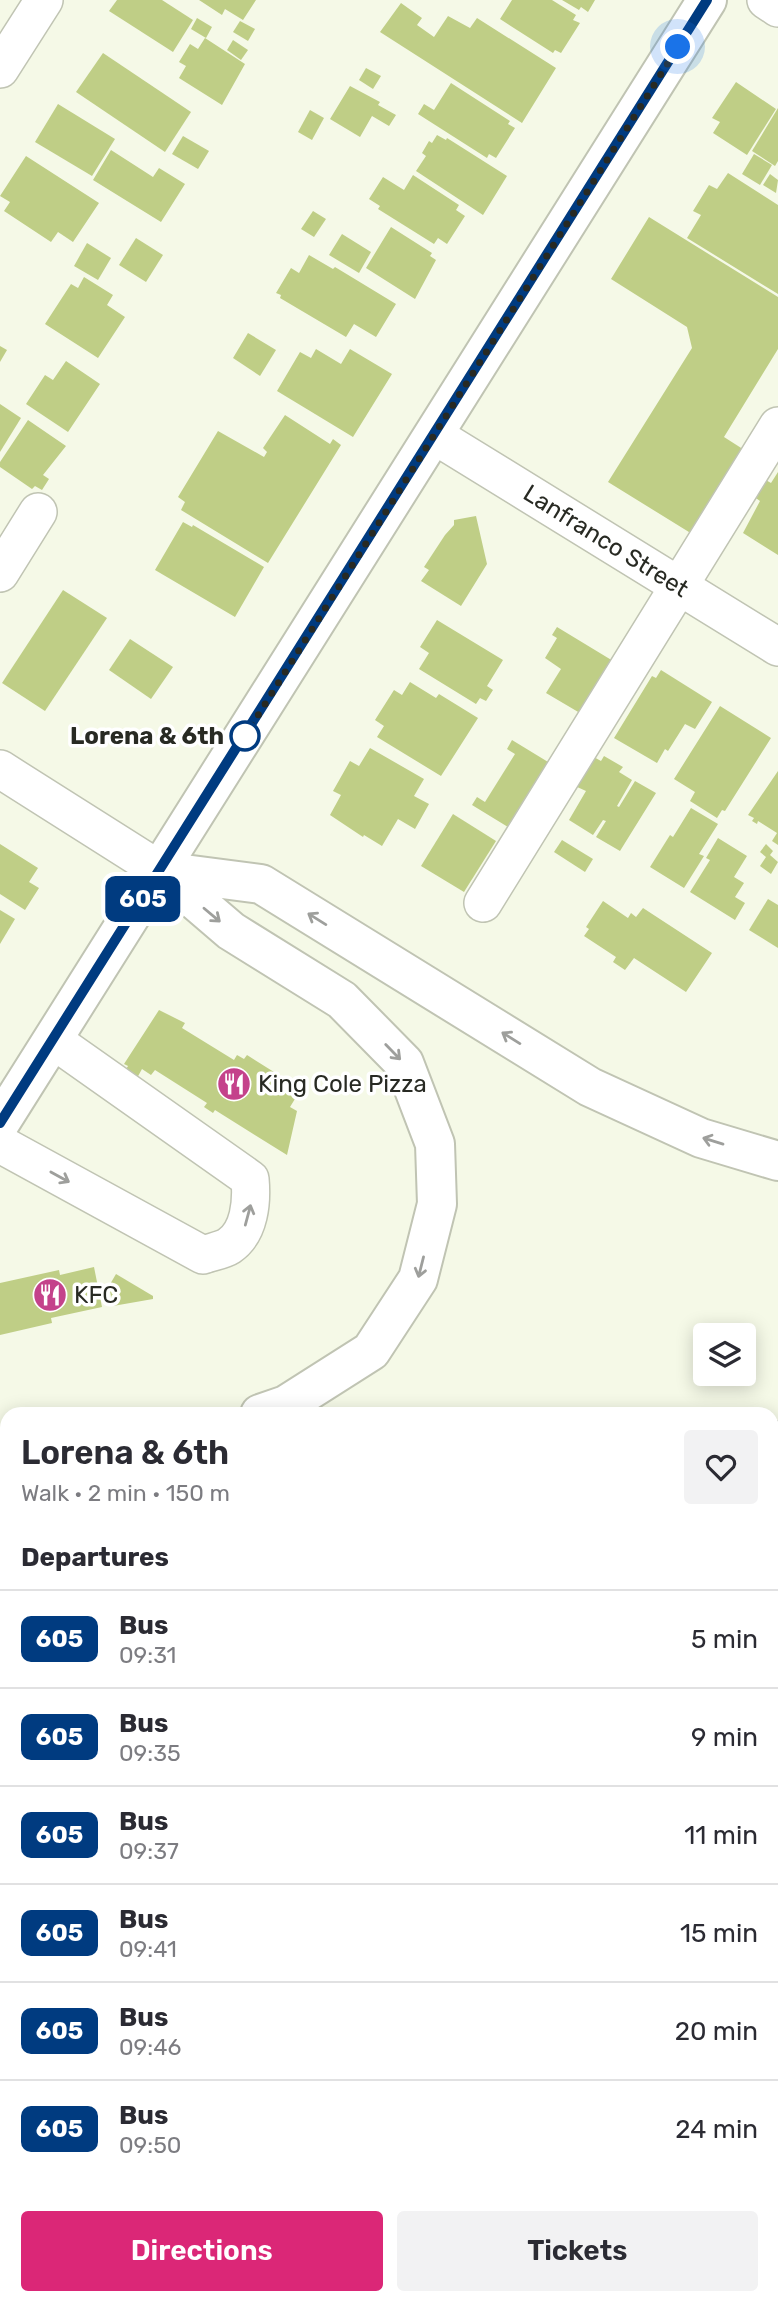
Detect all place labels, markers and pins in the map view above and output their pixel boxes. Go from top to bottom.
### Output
marker: Lorena & 6th [230,721,260,751]
place label: Lorena & 6th [70,722,224,750]
restaurant icon: King Cole Pizza [215,1065,253,1103]
place label: King Cole Pizza [258,1070,427,1098]
restaurant icon: KFC [31,1276,69,1314]
place label: KFC [74,1281,118,1309]

